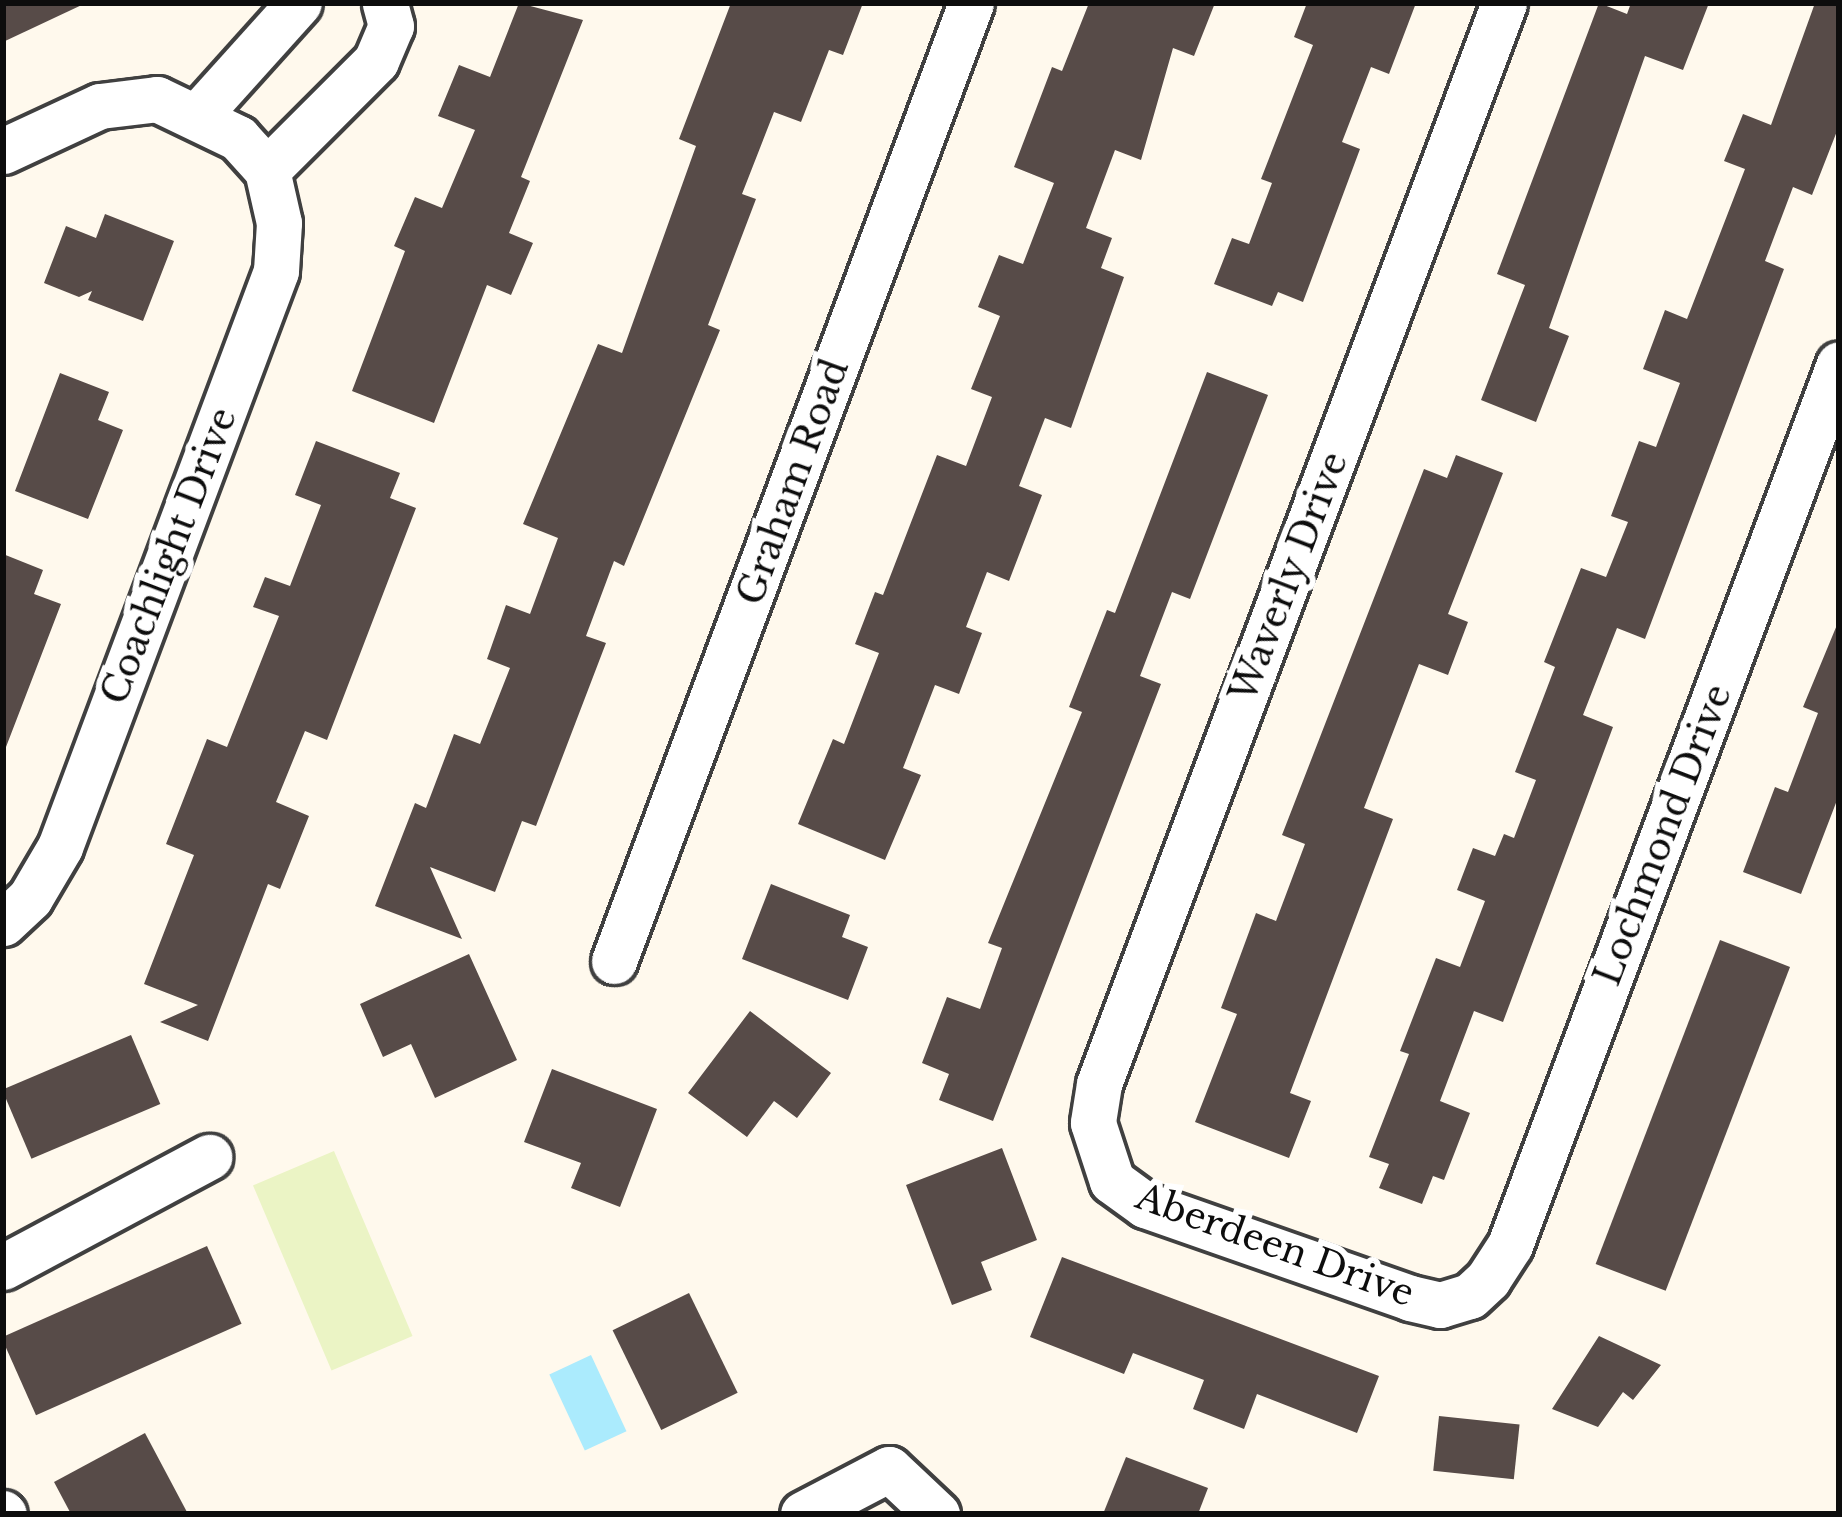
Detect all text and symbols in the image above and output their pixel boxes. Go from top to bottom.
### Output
street label: Graham Road [729,353,857,611]
street label: Coachlight Drive [93,402,245,710]
street label: Waverly Drive [1221,446,1357,708]
street label: Lochmond Drive [1586,679,1740,991]
street label: Aberdeen Drive [1130,1175,1420,1315]

